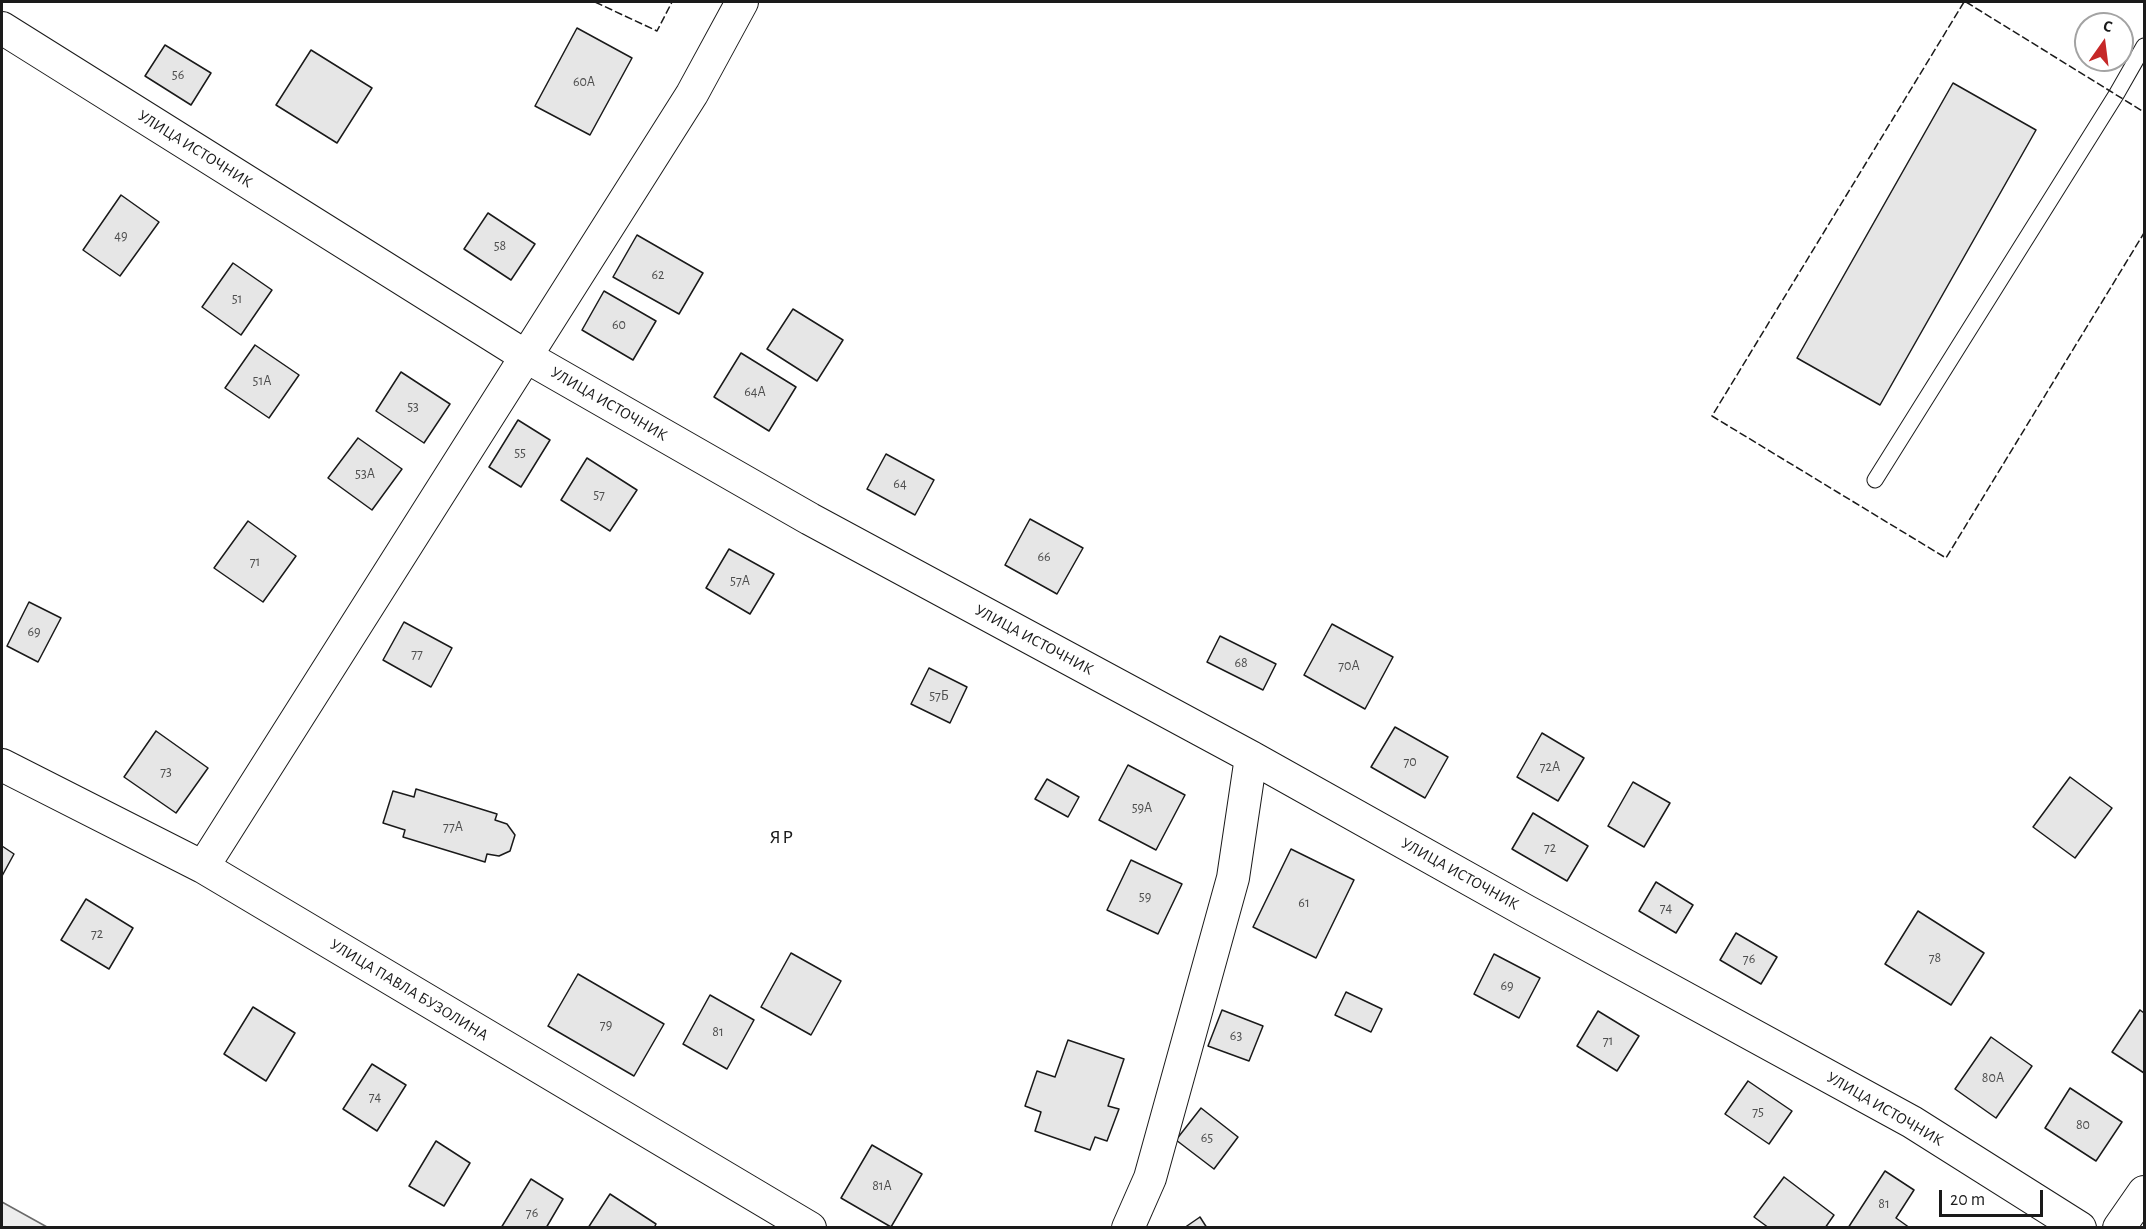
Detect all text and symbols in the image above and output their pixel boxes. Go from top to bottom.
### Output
north arrow [2074,12,2134,72]
text: С [2102,18,2114,35]
house number: 56 [172,67,184,83]
house number: 60А [573,74,595,90]
street label: УЛИЦА ИСТОЧНИК [134,106,256,192]
house number: 49 [114,228,128,244]
house number: 58 [494,238,506,254]
house number: 62 [652,267,664,283]
house number: 51 [232,291,242,307]
house number: 60 [612,317,626,333]
street label: УЛИЦА ИСТОЧНИК [547,363,671,445]
house number: 51А [253,373,271,389]
house number: 64А [744,384,766,400]
house number: 53 [407,399,419,415]
house number: 55 [514,445,526,461]
house number: 53А [355,466,375,482]
house number: 64 [893,476,907,492]
house number: 57 [593,487,605,503]
house number: 66 [1037,549,1051,565]
house number: 71 [250,554,260,570]
house number: 57А [730,573,750,589]
street label: УЛИЦА ИСТОЧНИК [971,601,1097,679]
house number: 69 [27,624,41,640]
house number: 77 [411,646,423,662]
house number: 68 [1234,655,1248,671]
house number: 70А [1338,658,1360,674]
house number: 57Б [929,688,949,704]
house number: 70 [1403,754,1417,770]
house number: 72А [1540,759,1560,775]
house number: 73 [160,764,172,780]
house number: 59А [1132,800,1152,816]
house number: 77А [443,819,463,835]
district label: ЯР [769,825,795,849]
street label: УЛИЦА ИСТОЧНИК [1398,834,1522,914]
house number: 72 [1544,840,1556,856]
house number: 59 [1139,889,1151,905]
house number: 61 [1298,895,1310,911]
house number: 74 [1660,900,1672,916]
house number: 72 [91,926,103,942]
street label: УЛИЦА ПАВЛА БУЗОЛИНА [326,935,492,1045]
house number: 78 [1929,950,1941,966]
house number: 76 [1743,951,1755,967]
house number: 69 [1500,978,1514,994]
house number: 79 [600,1017,612,1033]
house number: 81 [712,1024,724,1040]
house number: 63 [1230,1028,1242,1044]
house number: 71 [1603,1033,1613,1049]
street label: УЛИЦА ИСТОЧНИК [1823,1068,1947,1150]
house number: 80А [1982,1070,2004,1086]
house number: 74 [369,1089,381,1105]
house number: 75 [1752,1104,1764,1120]
house number: 80 [2076,1117,2090,1133]
house number: 65 [1201,1130,1213,1146]
house number: 81А [872,1178,892,1194]
scale bar [1942,1178,2046,1216]
text: 20 m [1950,1191,1985,1209]
house number: 81 [1878,1196,1890,1212]
house number: 76 [526,1205,538,1221]

